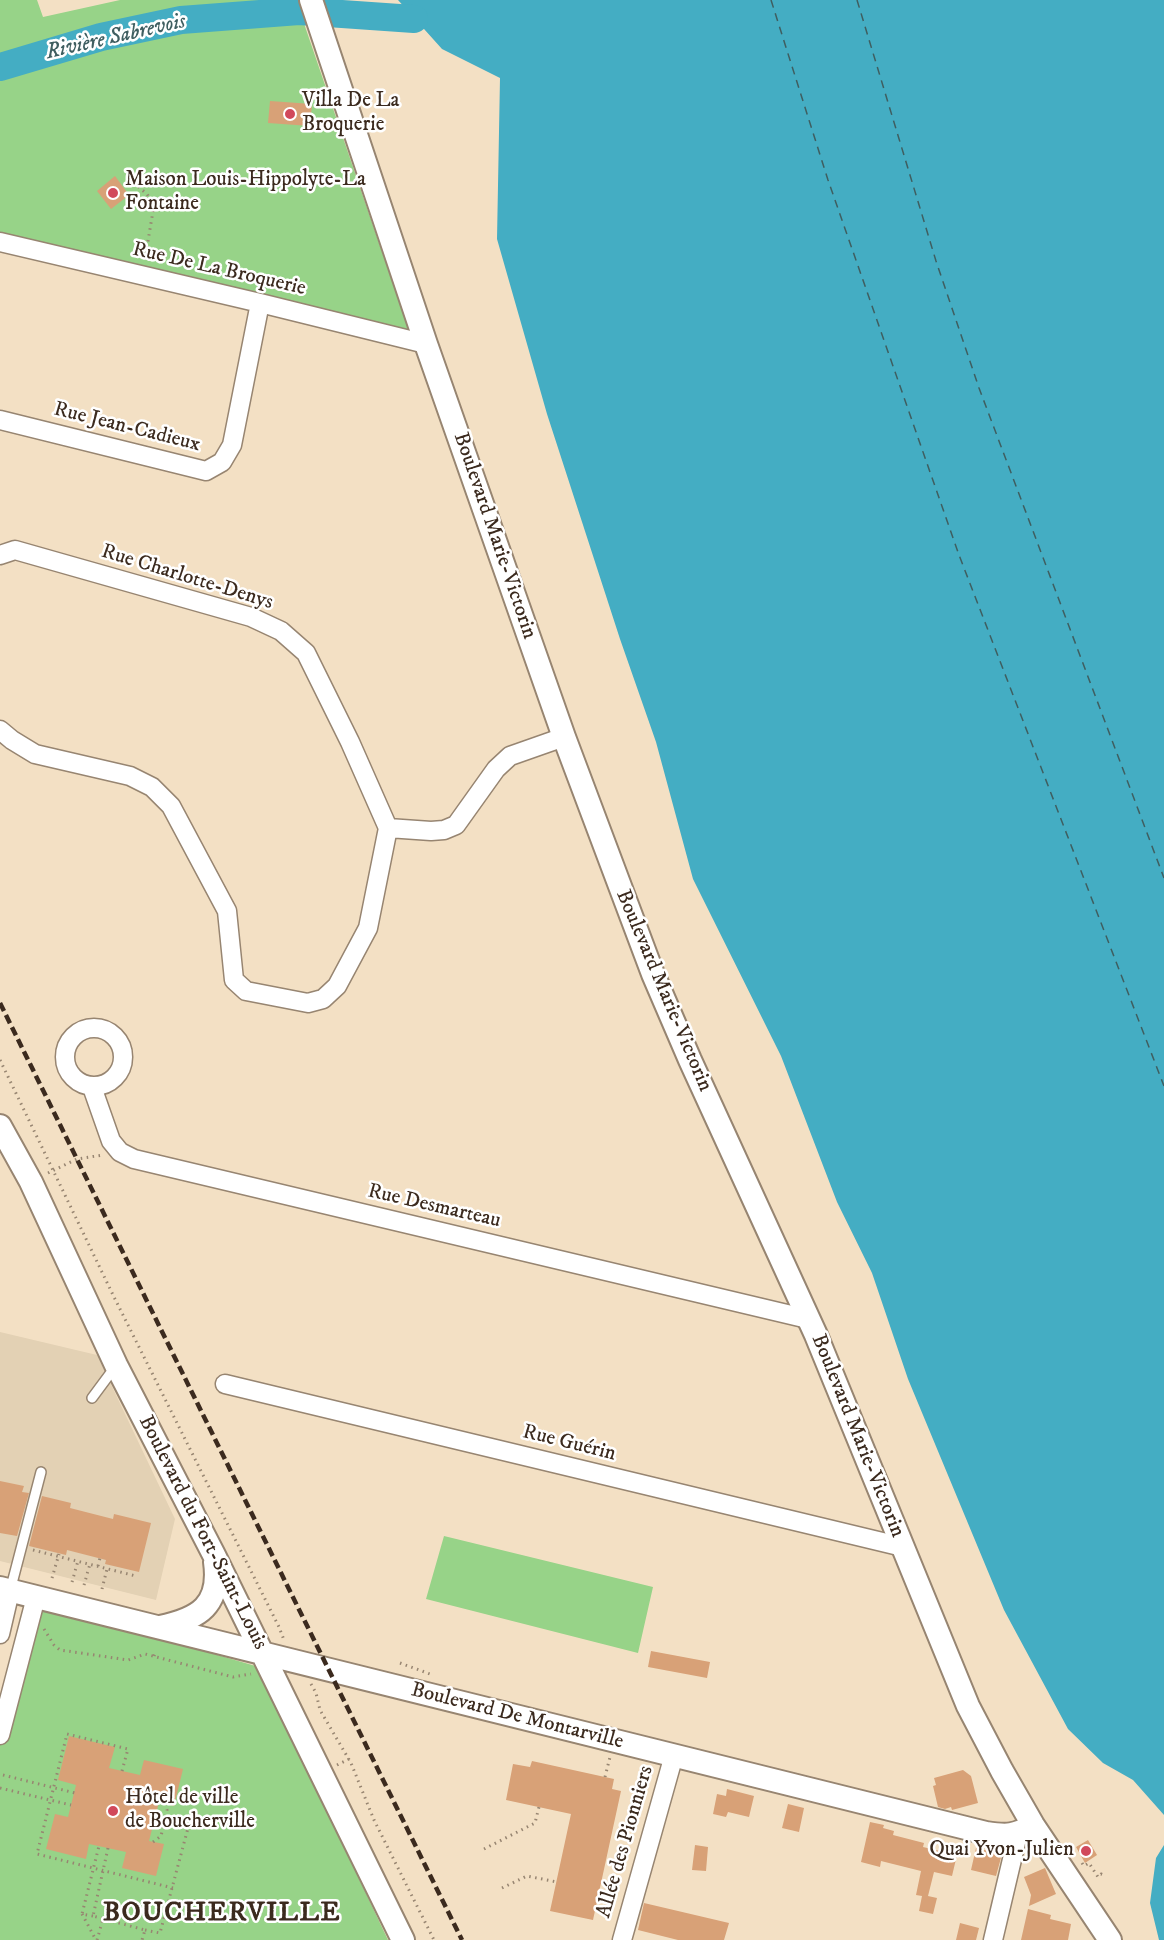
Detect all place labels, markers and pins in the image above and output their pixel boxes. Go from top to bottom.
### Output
place label: Villa De La Broquerie [302,89,399,139]
marker: Villa De La Broquerie [283,107,297,121]
place label: Maison Louis-Hippolyte-La Fontaine [125,168,366,218]
marker: Maison Louis-Hippolyte-La Fontaine [106,186,120,200]
place label: Hôtel de ville de Boucherville [125,1786,255,1836]
marker: Hôtel de ville de Boucherville [106,1804,120,1818]
place label: Quai Yvon-Julien [929,1838,1074,1864]
marker: Quai Yvon-Julien [1079,1844,1093,1858]

